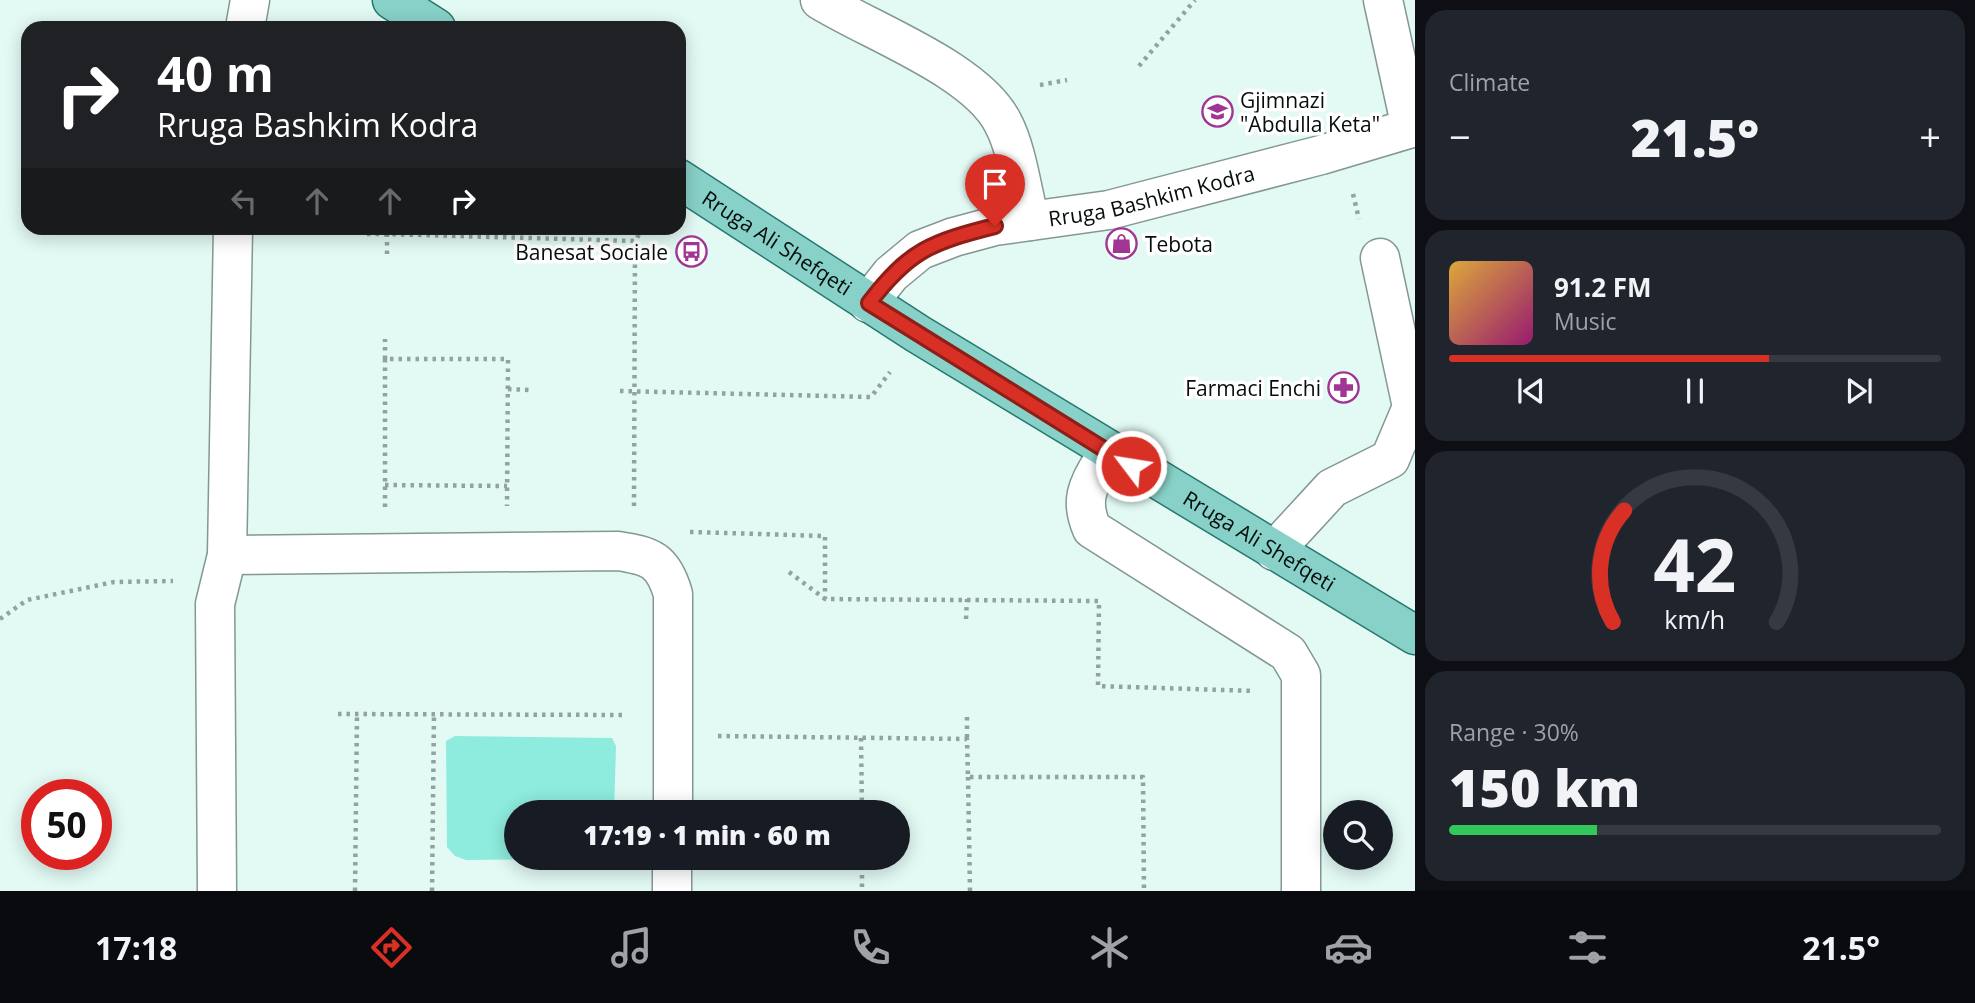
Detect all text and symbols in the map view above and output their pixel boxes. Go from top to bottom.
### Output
text: 40 m [157,40,274,106]
icon: right [42,49,133,140]
text: Climate [1449,66,1530,98]
place label: Gjimnazi "Abdulla Keta" [1240,86,1380,138]
school or university icon: Gjimnazi "Abdulla Keta" [1200,95,1234,129]
text: 21.5° [1631,101,1759,172]
text: Rruga Bashkim Kodra [157,103,478,146]
text: − [1449,110,1471,162]
text: + [1919,110,1941,162]
pin [965,154,1025,226]
street label: Rruga Bashkim Kodra [1046,159,1258,232]
icon: arrive [976,165,1014,203]
icon: left [225,182,263,220]
icon: ahead [298,182,336,220]
icon: ahead [371,182,409,220]
icon: right [444,182,482,220]
street label: Rruga Ali Shefqeti [697,184,857,302]
shop icon: Tebota [1105,227,1139,261]
place label: Tebota [1145,230,1213,258]
bus stop icon: Banesat Sociale [674,235,708,269]
place label: Banesat Sociale [515,238,668,266]
text: 91.2 FM [1554,269,1652,305]
text: Music [1554,305,1617,337]
pharmacy icon: Farmaci Enchi [1327,371,1361,405]
icon: previous [1512,372,1550,410]
icon: pause [1676,372,1714,410]
icon: next [1840,372,1878,410]
place label: Farmaci Enchi [1185,374,1321,402]
position arrow [1094,429,1168,503]
street label: Rruga Ali Shefqeti [1178,484,1341,598]
text: 42 [1653,514,1737,613]
text: km/h [1665,601,1725,635]
text: Range · 30% [1449,716,1579,748]
text: 150 km [1449,751,1640,822]
speed limit sign: 50 [21,779,112,870]
map controls [1323,800,1393,870]
button: search [1323,800,1393,870]
text: 17:19 · 1 min · 60 m [583,817,831,853]
icon: directions [367,923,416,972]
icon: music [607,923,656,972]
icon: phone [846,923,895,972]
icon: climate [1085,923,1134,972]
icon: car [1324,923,1373,972]
icon: filters [1563,923,1612,972]
text: 17:18 [95,926,177,969]
text: 21.5° [1802,926,1880,969]

